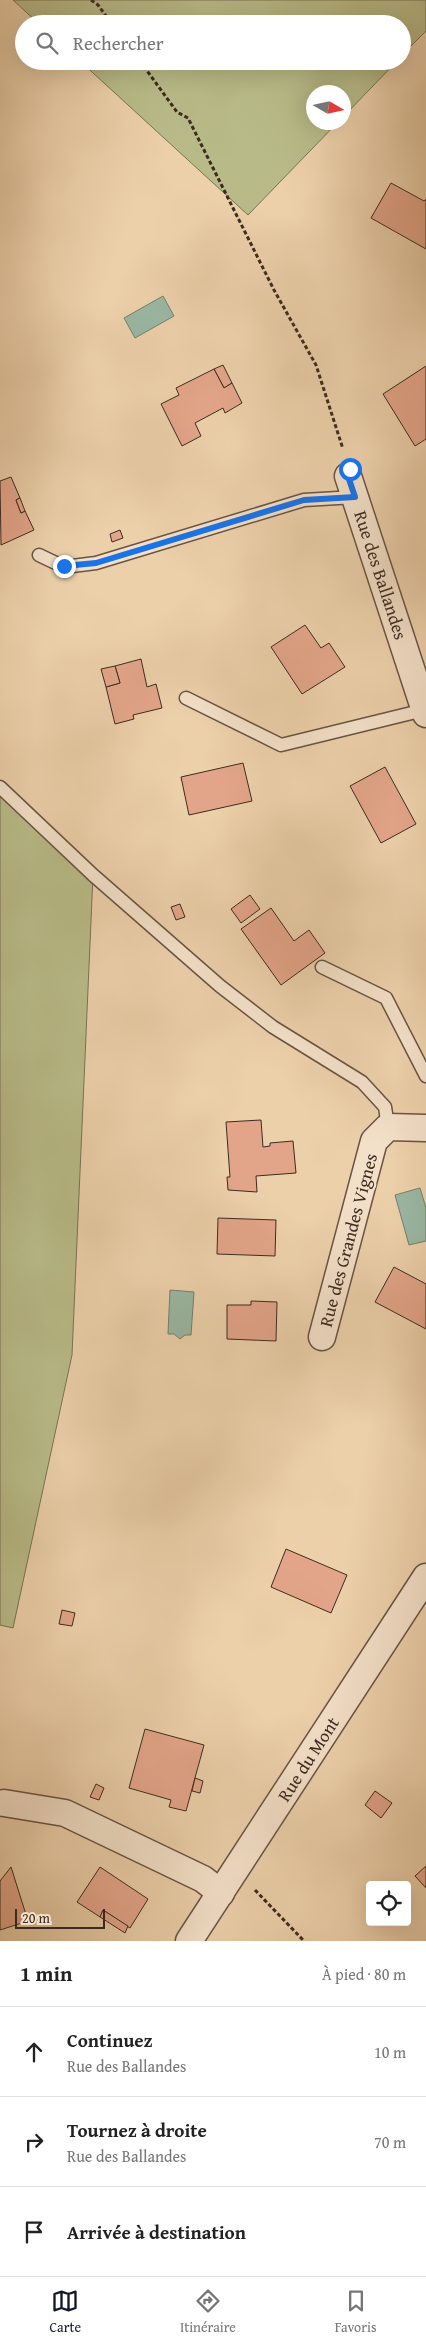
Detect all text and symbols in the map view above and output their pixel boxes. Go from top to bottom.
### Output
search box [15,15,411,70]
icon: search [33,29,61,57]
text: Rechercher [73,29,164,57]
north arrow [306,85,351,130]
route start [339,458,362,481]
street label: Rue des Ballandes [347,507,415,643]
route end [53,555,76,578]
street label: Rue des Grandes Vignes [312,1150,384,1330]
street label: Rue du Mont [270,1711,346,1807]
map controls [366,1881,411,1926]
button: locate [366,1881,411,1926]
scale bar [15,1906,105,1929]
text: 20 m [22,1908,50,1928]
text: 1 min [20,1958,72,1989]
text: À pied · 80 m [322,1962,406,1986]
text: Continuez [67,2026,153,2054]
icon: ahead [20,2038,48,2066]
text: 10 m [374,2040,406,2064]
text: Rue des Ballandes [67,2054,186,2078]
text: Tournez à droite [67,2116,207,2144]
icon: right [20,2128,48,2156]
text: 70 m [374,2130,406,2154]
text: Rue des Ballandes [67,2144,186,2168]
icon: arrive [20,2218,48,2246]
text: Arrivée à destination [67,2218,246,2246]
tab: Carte [49,2287,81,2337]
tab: Itinéraire [180,2287,236,2337]
tab: Favoris [335,2287,377,2337]

